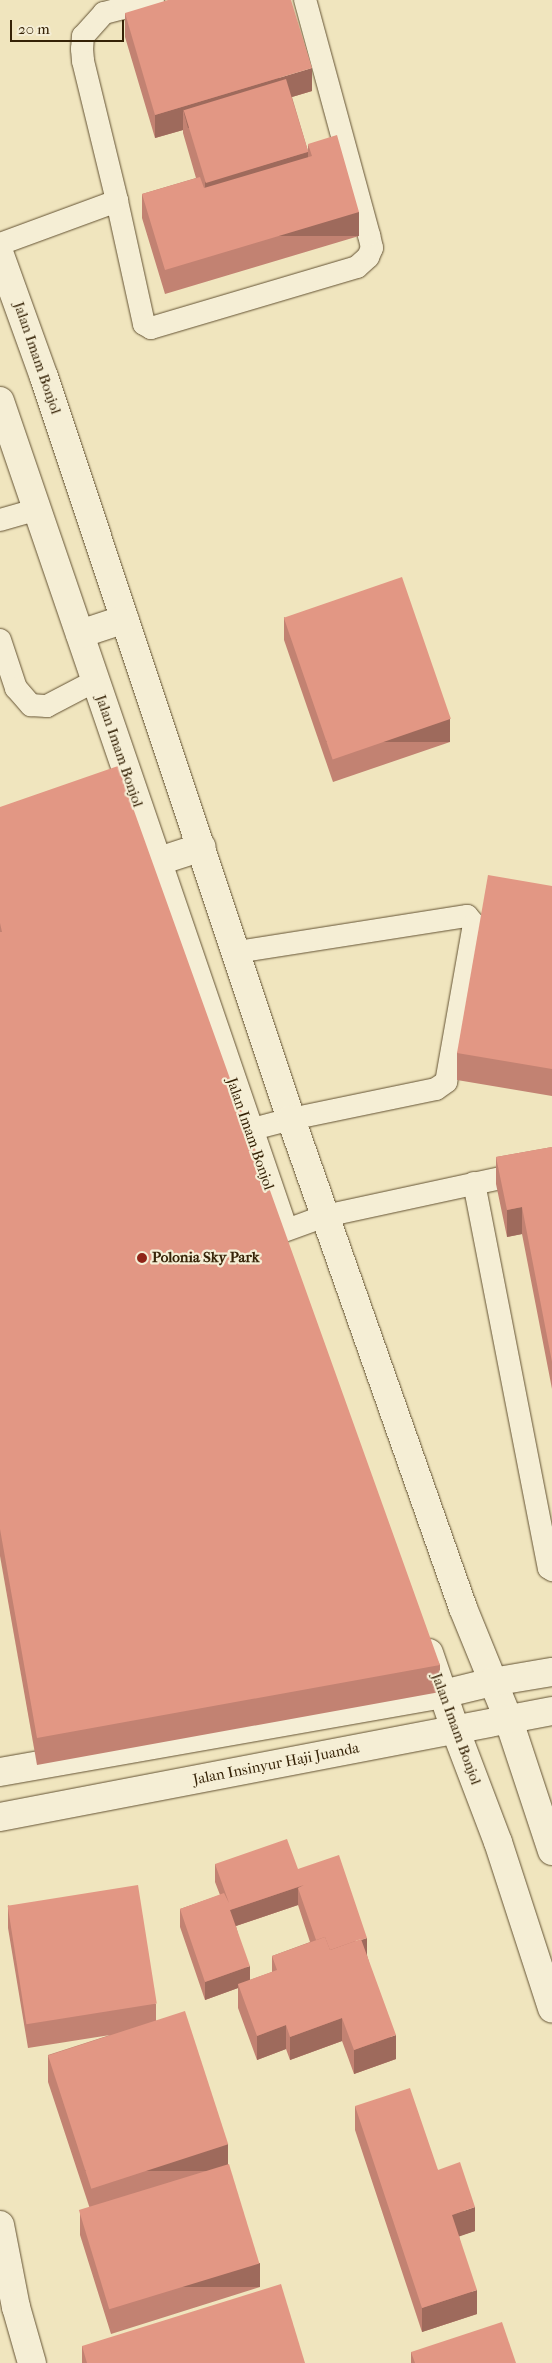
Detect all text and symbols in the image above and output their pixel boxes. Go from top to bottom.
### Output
scale bar [12,10,126,42]
text: 20 m [18,20,50,38]
street label: Jalan Imam Bonjol [9,299,65,417]
street label: Jalan Imam Bonjol [91,692,147,810]
street label: Jalan Imam Bonjol [222,1075,278,1193]
place label: Polonia Sky Park [152,1249,260,1267]
marker: Polonia Sky Park [136,1252,148,1264]
street label: Jalan Imam Bonjol [427,1671,485,1787]
street label: Jalan Insinyur Haji Juanda [191,1739,361,1789]

